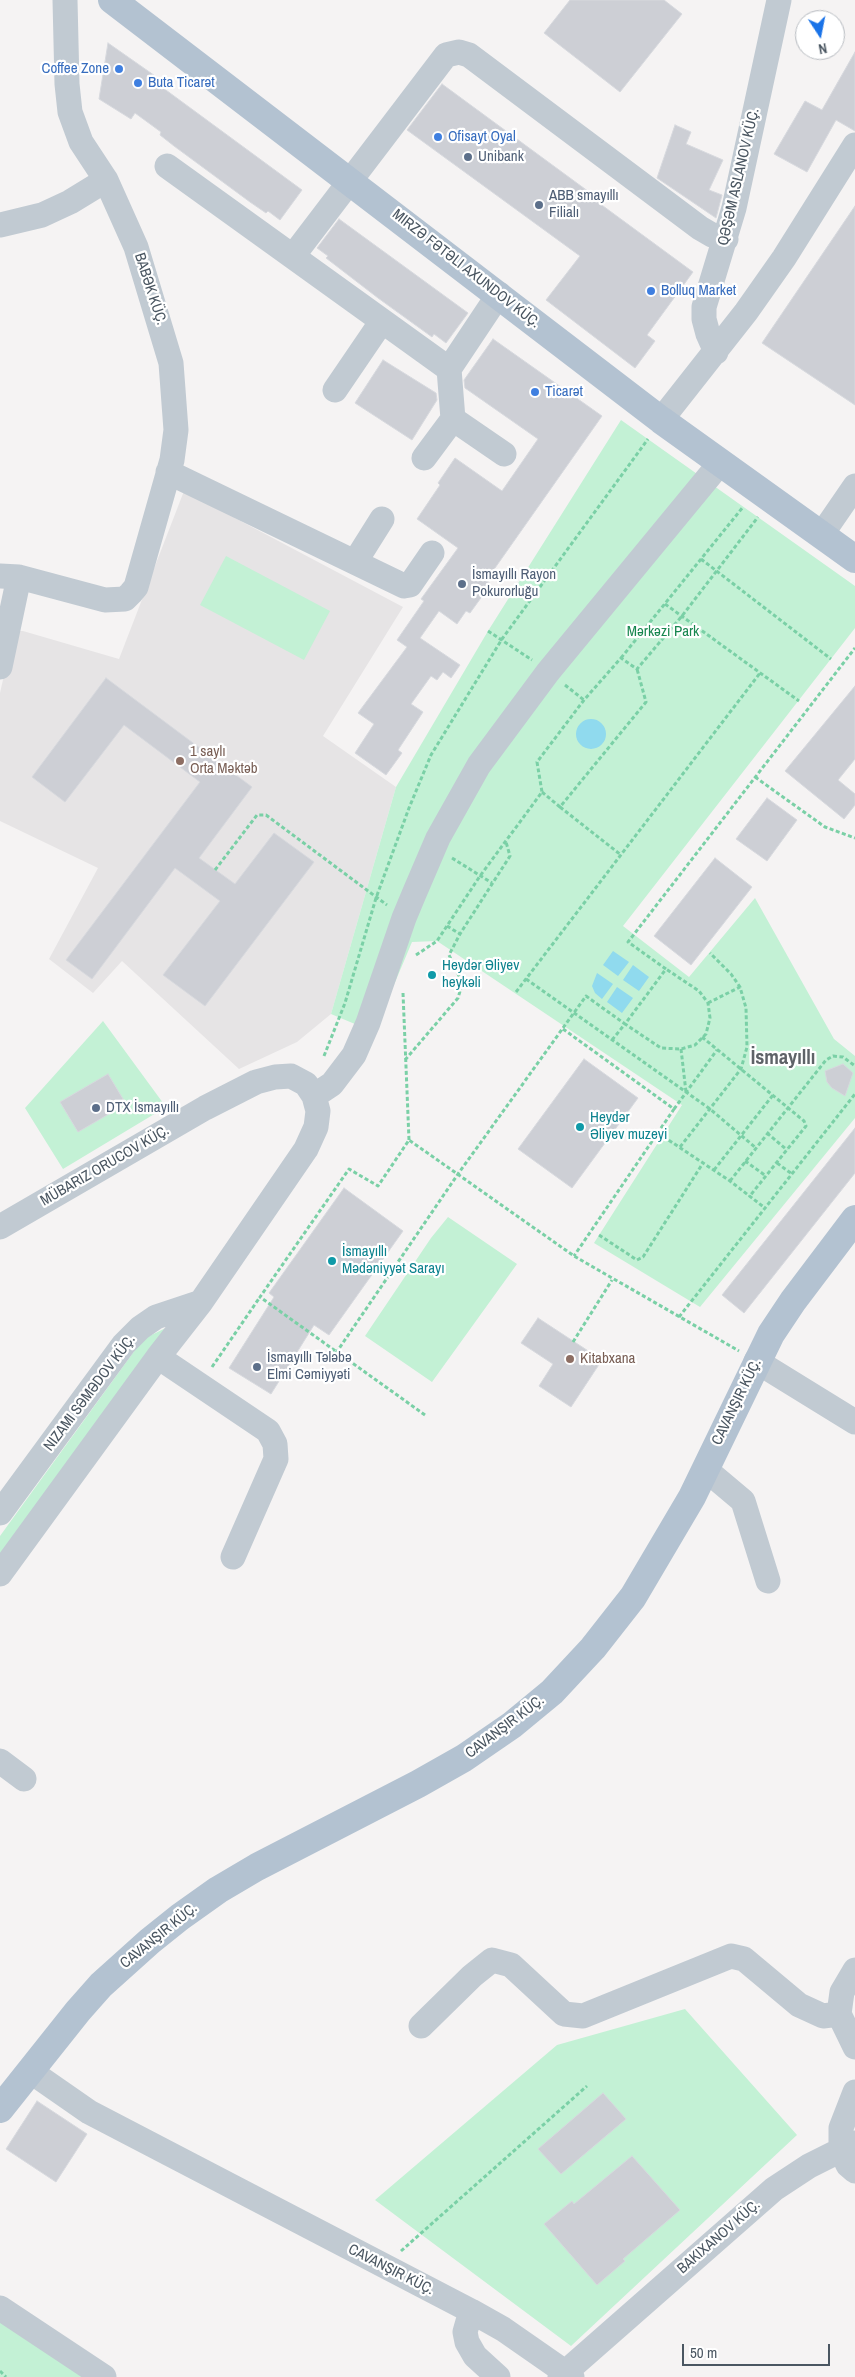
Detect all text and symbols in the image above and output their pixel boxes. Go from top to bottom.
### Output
north arrow [795,10,845,60]
text: N [817,39,828,58]
place label: Coffee Zone [42,60,109,78]
marker: Coffee Zone [113,63,125,75]
place label: Buta Ticarət [148,74,215,92]
marker: Buta Ticarət [132,77,144,89]
street label: QƏŞƏM ASLANOV KÜÇ. [714,107,764,247]
place label: Ofisayt Oyal [448,128,516,146]
marker: Ofisayt Oyal [432,131,444,143]
place label: Unibank [478,148,524,166]
marker: Unibank [462,151,474,163]
place label: ABB smayıllı Filialı [549,187,619,222]
marker: ABB smayıllı Filialı [533,199,545,211]
street label: MIRZƏ FƏTƏLI AXUNDOV KÜÇ. [389,206,543,332]
street label: BABƏK KÜÇ. [130,251,170,327]
place label: Bolluq Market [661,282,736,300]
marker: Bolluq Market [645,285,657,297]
place label: Ticarət [545,383,583,401]
marker: Ticarət [529,386,541,398]
place label: İsmayıllı Rayon Pokurorluğu [472,566,556,601]
marker: İsmayıllı Rayon Pokurorluğu [456,578,468,590]
park label: Mərkəzi Park [627,623,699,641]
place label: 1 saylı Orta Məktəb [190,743,258,778]
marker: 1 saylı Orta Məktəb [174,755,186,767]
place label: Heydər Əliyev heykəli [442,957,519,992]
marker: Heydər Əliyev heykəli [426,969,438,981]
district label: İsmayıllı [751,1047,815,1071]
place label: DTX İsmayıllı [106,1099,179,1117]
marker: DTX İsmayıllı [90,1102,102,1114]
place label: Heydər Əliyev muzeyi [590,1109,667,1144]
marker: Heydər Əliyev muzeyi [574,1121,586,1133]
street label: MÜBARIZ ORUCOV KÜÇ. [37,1122,173,1210]
place label: İsmayıllı Mədəniyyət Sarayı [342,1243,445,1278]
marker: İsmayıllı Mədəniyyət Sarayı [326,1255,338,1267]
street label: NIZAMI SƏMƏDOV KÜÇ. [40,1331,140,1455]
place label: İsmayıllı Tələbə Elmi Cəmiyyəti [267,1349,352,1384]
place label: Kitabxana [580,1350,635,1368]
marker: Kitabxana [564,1353,576,1365]
street label: CAVANŞIR KÜÇ. [708,1356,766,1448]
marker: İsmayıllı Tələbə Elmi Cəmiyyəti [251,1361,263,1373]
street label: CAVANŞIR KÜÇ. [462,1692,548,1762]
street label: CAVANŞIR KÜÇ. [117,1899,201,1973]
street label: BAKIXANOV KÜÇ. [674,2196,764,2278]
street label: CAVANŞIR KÜÇ. [345,2241,437,2299]
scale bar [685,2334,832,2366]
text: 50 m [690,2342,717,2363]

